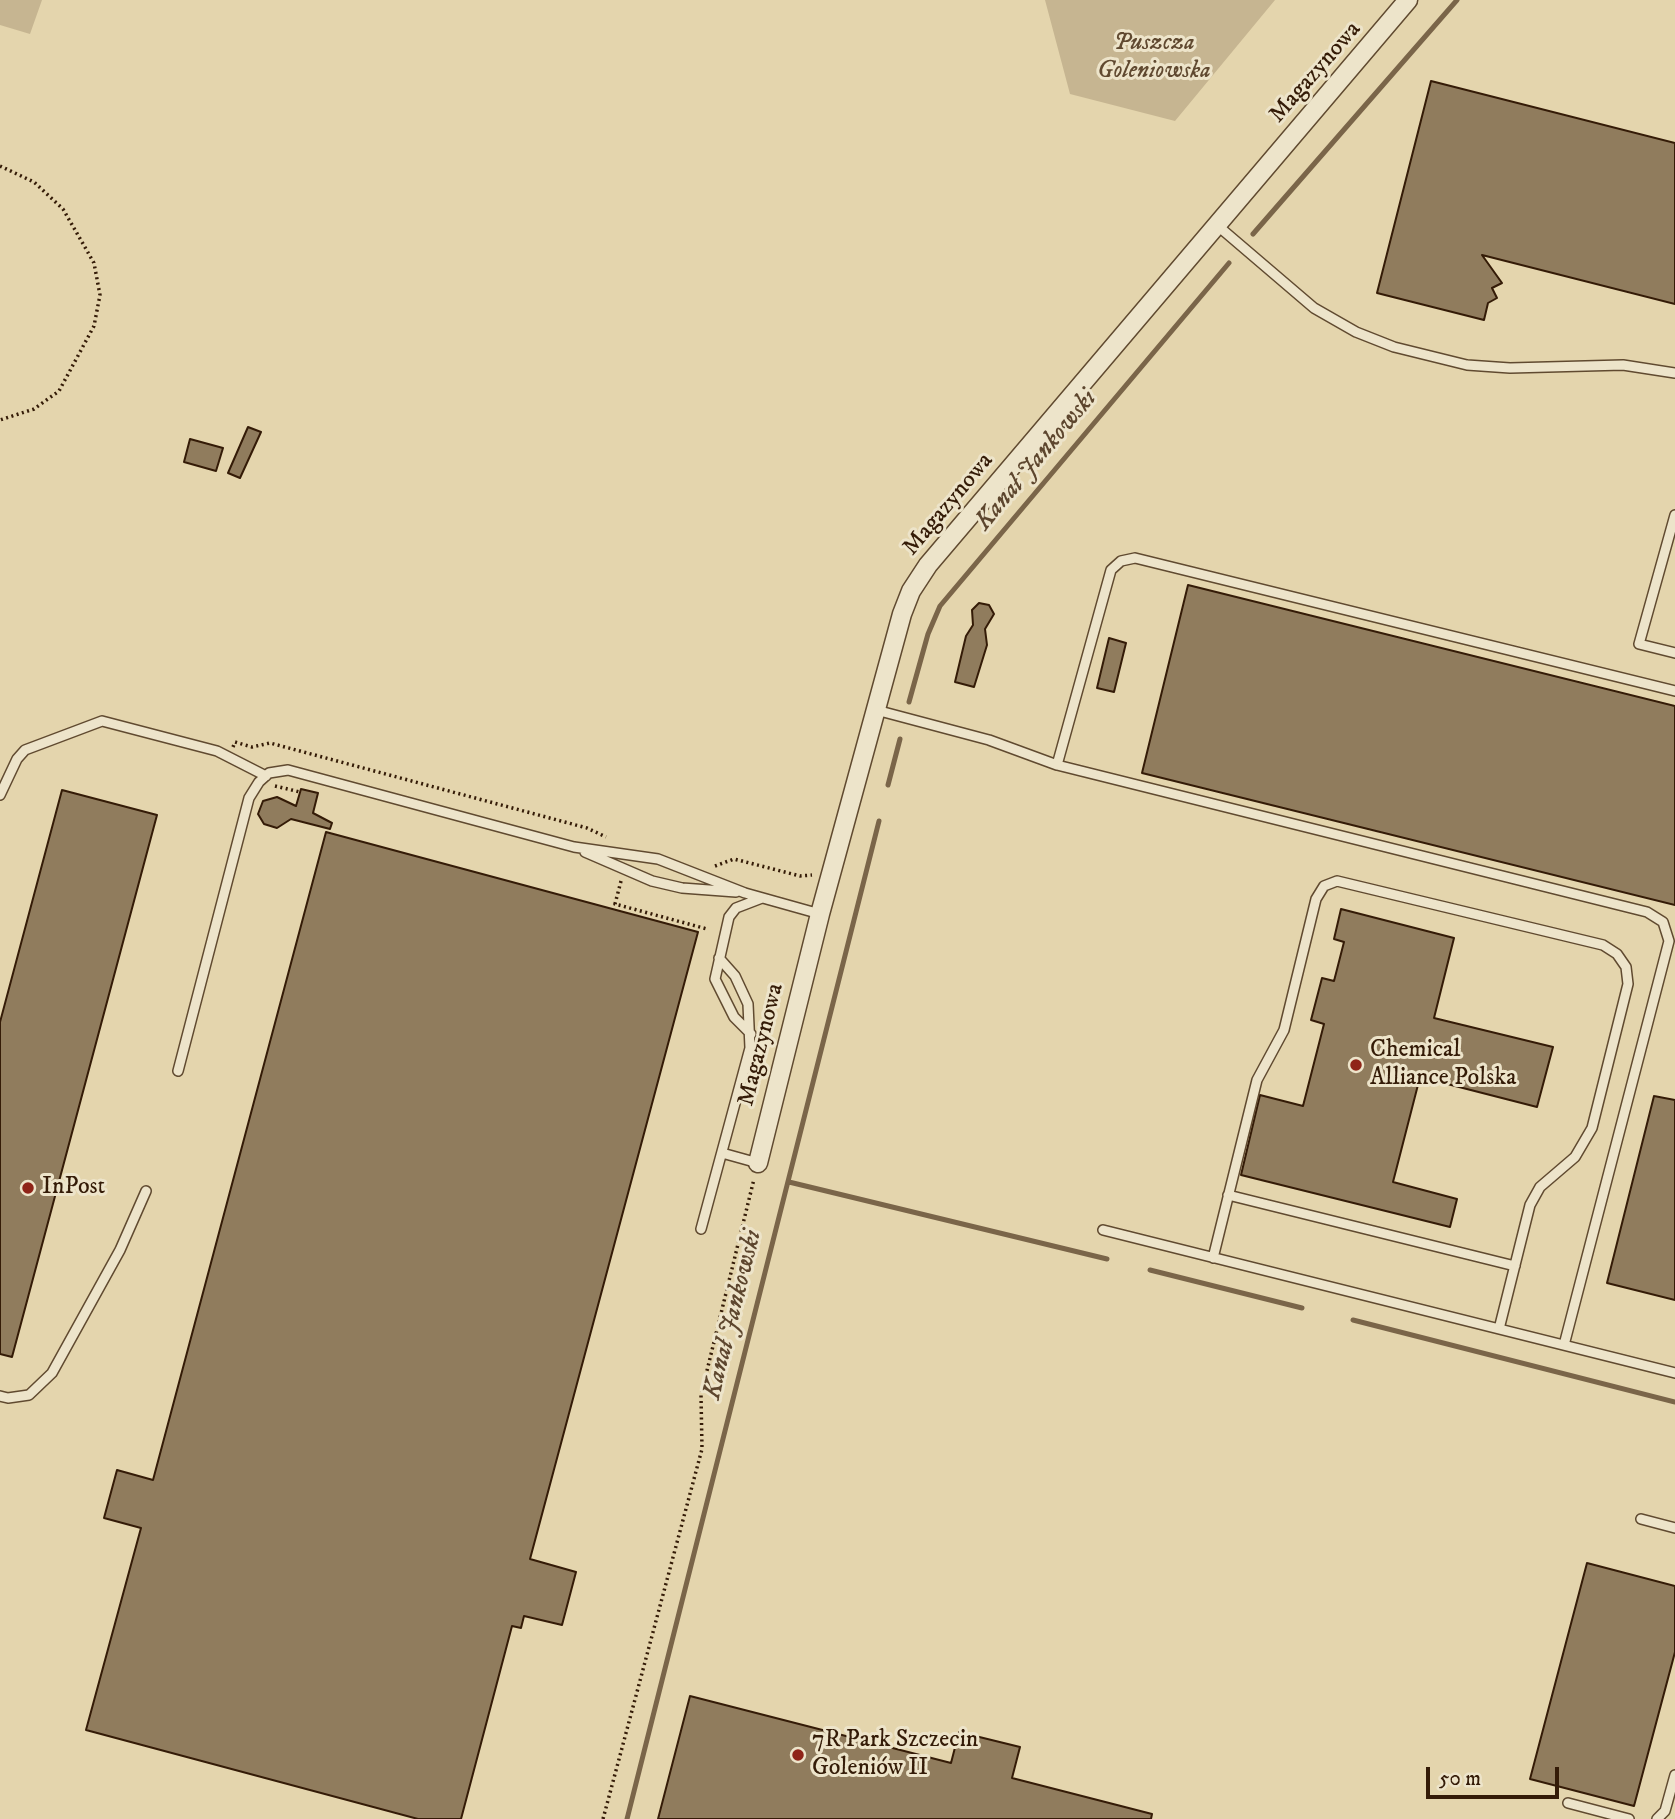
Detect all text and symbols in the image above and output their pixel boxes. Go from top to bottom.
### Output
street label: Magazynowa [1264,16,1368,130]
park label: Puszcza Goleniowska [1097,30,1211,86]
water label: Kanał Jankowski [969,384,1105,538]
street label: Magazynowa [898,448,1000,562]
street label: Magazynowa [733,981,791,1109]
place label: Chemical Alliance Polska [1370,1037,1516,1093]
marker: Chemical Alliance Polska [1348,1057,1364,1073]
place label: InPost [42,1174,105,1202]
marker: InPost [20,1180,36,1196]
water label: Kanał Jankowski [698,1227,770,1403]
place label: 7R Park Szczecin Goleniów II [812,1727,978,1783]
marker: 7R Park Szczecin Goleniów II [790,1747,806,1763]
scale bar [1430,1752,1563,1796]
text: 50 m [1439,1766,1481,1792]

